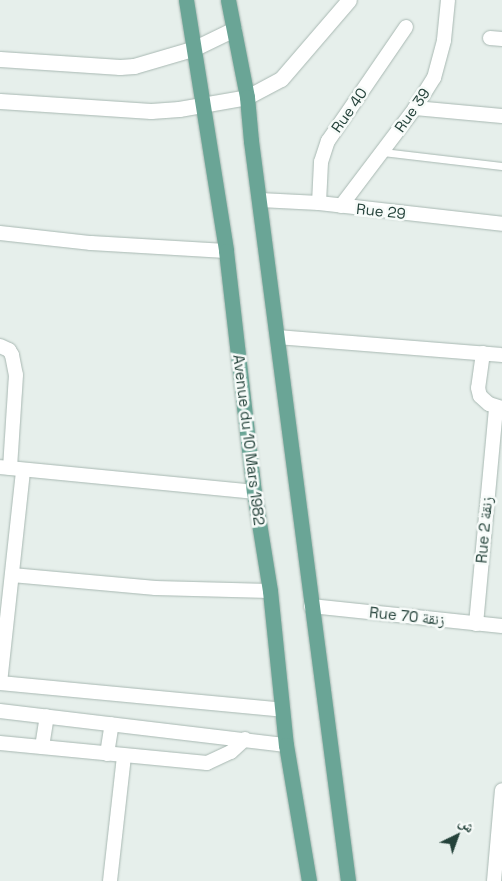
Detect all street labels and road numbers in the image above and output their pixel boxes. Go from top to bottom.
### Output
street label: Rue 40 [327,84,371,136]
street label: Rue 39 [390,85,434,135]
street label: Rue 29 [355,199,407,223]
street label: Avenue du 10 Mars 1982 [230,354,268,526]
street label: Rue 2 زنقة [472,496,496,564]
street label: Rue 70 زنقة [368,603,446,629]

